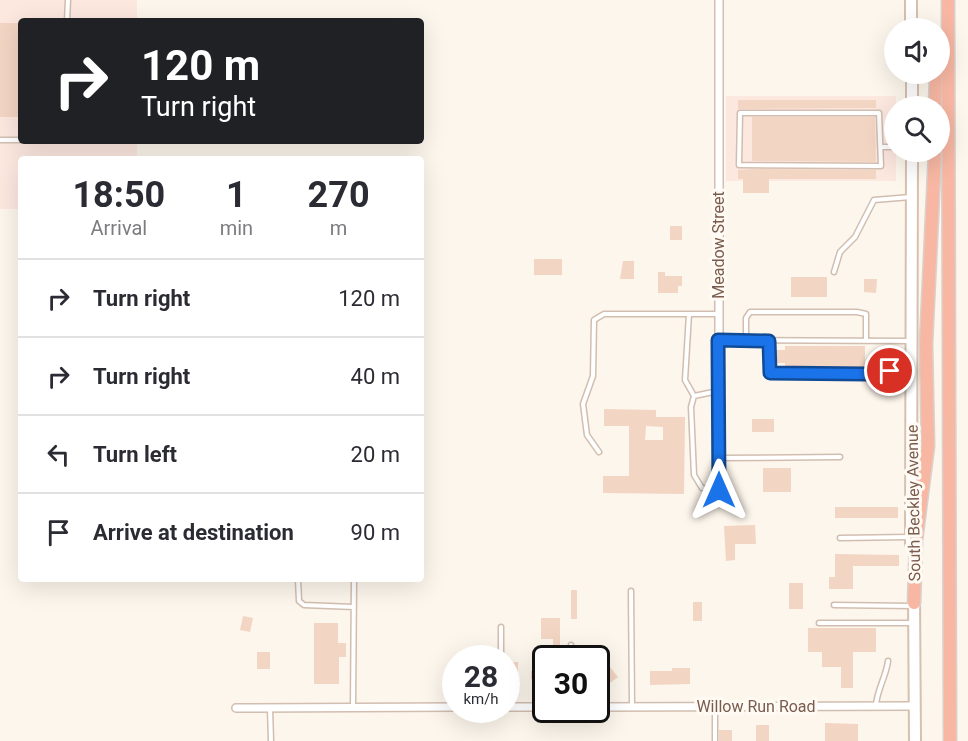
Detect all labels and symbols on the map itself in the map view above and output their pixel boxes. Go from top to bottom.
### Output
street label: Meadow Street [709,191,728,299]
pin [864,345,915,396]
street label: South Beckley Avenue [903,425,924,581]
position arrow [687,458,751,522]
speed limit sign: 30 [532,645,610,723]
street label: Willow Run Road [696,697,816,716]

